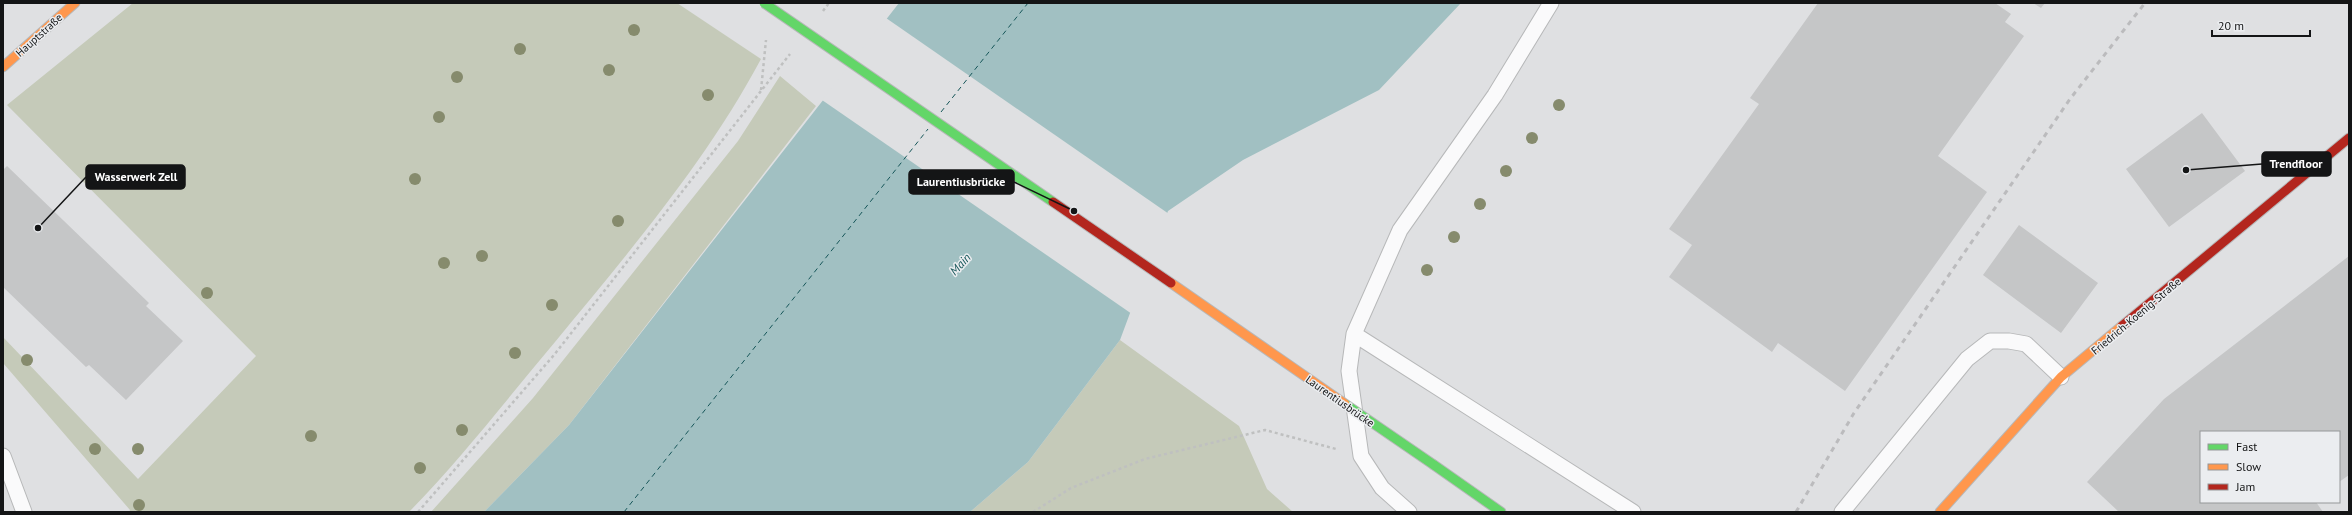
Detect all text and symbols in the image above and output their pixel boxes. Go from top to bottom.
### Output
street label: Hauptstraße [13,10,66,60]
scale bar [2212,12,2310,38]
text: 20 m [2218,18,2244,33]
callout: Trendfloor [2262,152,2331,176]
text: Trendfloor [2269,156,2323,171]
callout: Wasserwerk Zell [86,165,185,189]
text: Wasserwerk Zell [95,169,178,184]
callout: Laurentiusbrücke [909,170,1014,194]
text: Laurentiusbrücke [917,174,1005,189]
water label: Main [946,250,974,278]
street label: Friedrich-Koenig-Straße [2088,274,2184,358]
street label: Laurentiusbrücke [1303,372,1377,430]
legend [2200,431,2340,503]
text: Fast [2236,439,2257,454]
text: Slow [2236,459,2261,474]
text: Jam [2235,479,2255,494]

